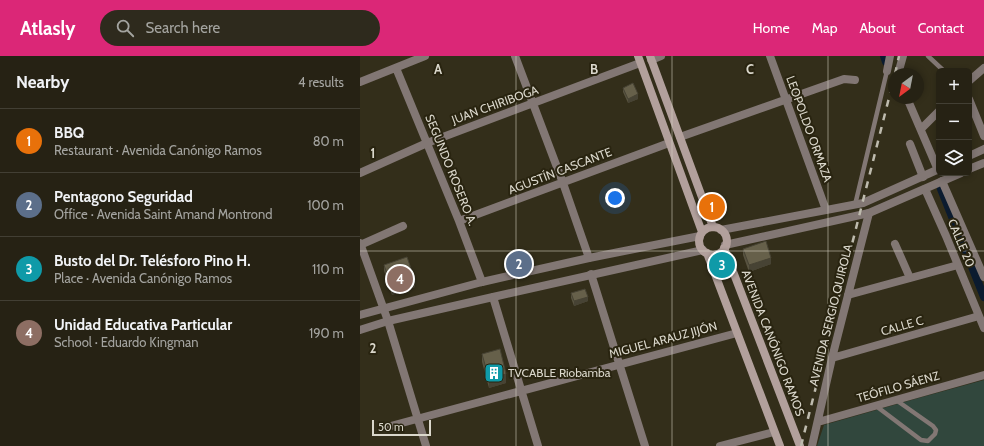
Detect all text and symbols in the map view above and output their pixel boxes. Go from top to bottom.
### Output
search box [100,10,380,46]
text: Atlasly [20,17,76,40]
icon: search [114,17,136,39]
text: Search here [146,19,220,37]
text: Home [753,19,790,37]
text: Map [812,19,837,37]
text: About [859,19,896,37]
text: Contact [918,19,964,37]
text: A [434,61,443,77]
text: B [590,61,598,77]
text: C [746,61,754,77]
north arrow [888,68,924,104]
map controls [936,68,972,176]
button: + [936,68,972,104]
text: Nearby [16,72,69,92]
text: 4 results [298,74,344,90]
street label: LEOPOLDO ORMAZA [783,74,836,185]
street label: JUAN CHIRIBOGA [448,82,541,128]
button: − [936,104,972,140]
street label: SEGUNDO ROSERO A. [422,112,481,228]
text: BBQ [54,124,84,142]
text: 1 [27,133,31,149]
text: 80 m [313,133,344,149]
button: layers [936,140,972,176]
text: Restaurant · Avenida Canónigo Ramos [54,142,262,158]
street label: AGUSTÍN CASCANTE [506,144,614,197]
text: 1 [371,145,375,161]
text: Pentagono Seguridad [54,188,193,206]
your location [605,188,625,208]
pin: 1 [699,192,725,222]
text: 2 [26,197,32,213]
text: 100 m [307,197,344,213]
text: Office · Avenida Saint Amand Montrond [54,206,272,222]
street label: CALLE 20 [945,216,978,269]
street label: AVENIDA SERGIO QUIROLA [806,242,856,387]
pin: 2 [506,249,532,279]
pin: 3 [709,250,735,280]
text: Busto del Dr. Telésforo Pino H. [54,252,251,270]
text: 3 [25,261,33,277]
text: 110 m [312,261,344,277]
pin: 4 [387,264,413,294]
street label: AVENIDA CANÓNIGO RAMOS [739,268,808,418]
text: Place · Avenida Canónigo Ramos [54,270,232,286]
street label: CALLE C [879,312,925,339]
text: Unidad Educativa Particular [54,316,232,334]
street label: MIGUEL ARAUZ JIJÓN [607,318,719,361]
text: 4 [25,325,33,341]
text: 190 m [309,325,344,341]
text: School · Eduardo Kingman [54,334,198,350]
text: 2 [370,340,377,356]
building icon: TVCABLE Riobamba [483,362,505,384]
place label: TVCABLE Riobamba [508,365,611,380]
street label: TEÓFILO SÁENZ [855,367,941,405]
scale bar [372,418,431,437]
text: 50 m [378,420,404,434]

